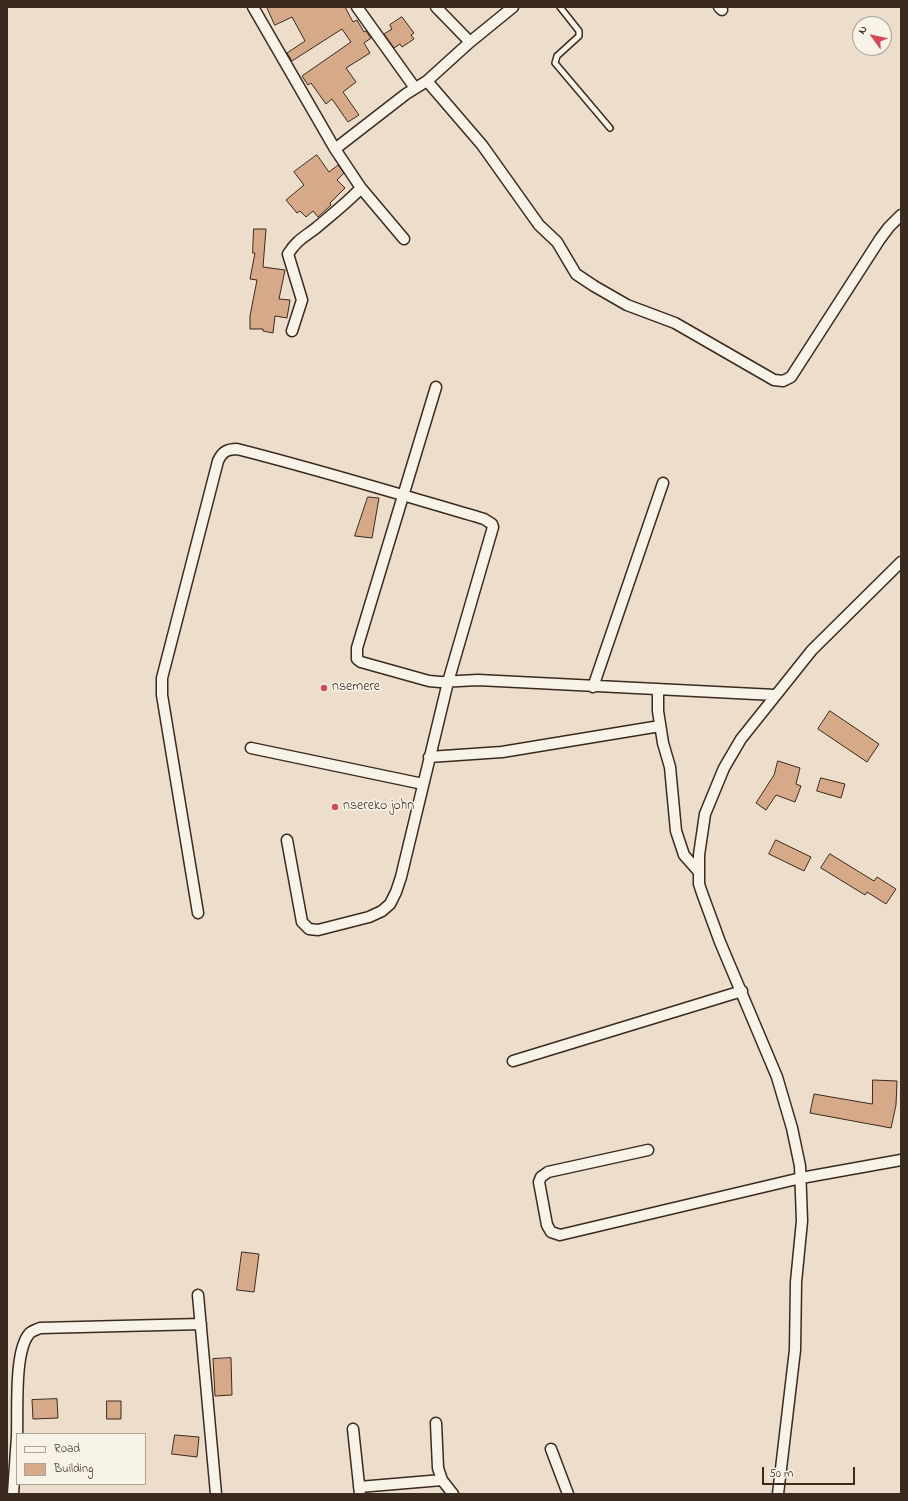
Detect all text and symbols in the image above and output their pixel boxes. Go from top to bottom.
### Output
north arrow [852,16,892,56]
text: N [854,23,872,37]
place label: nsemere [332,680,380,696]
marker: nsemere [319,683,329,693]
place label: nsereko john [343,799,414,815]
marker: nsereko john [330,802,340,812]
legend [16,1433,146,1485]
text: Road [54,1440,80,1458]
scale bar [764,1459,857,1485]
text: Building [54,1460,93,1478]
text: 50 m [769,1465,793,1483]

